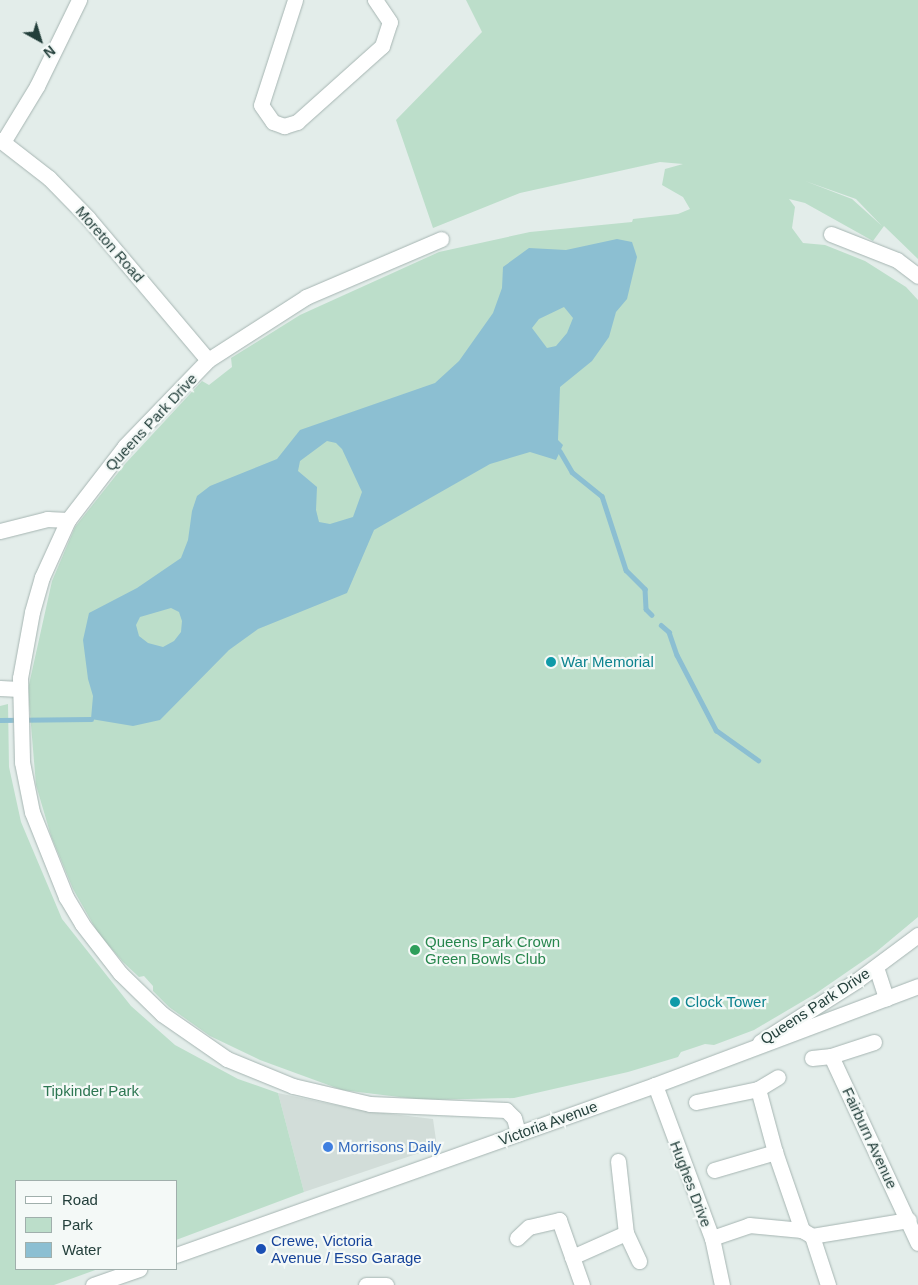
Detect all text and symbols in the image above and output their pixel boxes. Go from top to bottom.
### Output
north arrow [15,15,65,65]
text: N [40,42,58,61]
street label: Moreton Road [72,202,148,286]
street label: Queens Park Drive [101,370,201,474]
place label: War Memorial [561,653,654,671]
marker: War Memorial [545,656,557,668]
place label: Queens Park Crown Green Bowls Club [425,932,560,967]
marker: Queens Park Crown Green Bowls Club [409,944,421,956]
street label: Queens Park Drive [757,964,873,1048]
place label: Clock Tower [685,993,767,1011]
marker: Clock Tower [669,996,681,1008]
park label: Tipkinder Park [43,1082,139,1100]
street label: Fairburn Avenue [838,1084,902,1192]
street label: Victoria Avenue [496,1097,600,1149]
place label: Morrisons Daily [338,1138,441,1156]
street label: Hughes Drive [666,1138,716,1230]
marker: Morrisons Daily [322,1141,334,1153]
legend [15,1180,178,1270]
text: Road [62,1191,98,1208]
text: Park [62,1216,93,1233]
place label: Crewe, Victoria Avenue / Esso Garage [271,1231,422,1266]
text: Water [62,1241,101,1258]
marker: Crewe, Victoria Avenue / Esso Garage [255,1243,267,1255]

